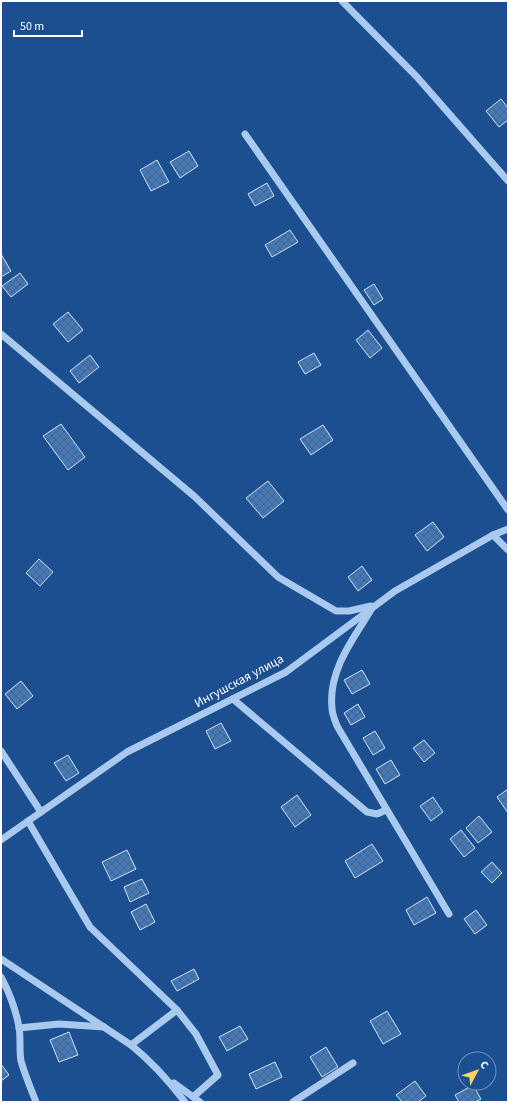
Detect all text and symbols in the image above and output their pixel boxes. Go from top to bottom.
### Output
scale bar [14,12,82,38]
text: 50 m [20,18,44,35]
street label: Ингушская улица [191,650,287,712]
north arrow [457,1051,497,1091]
text: С [476,1057,492,1073]

